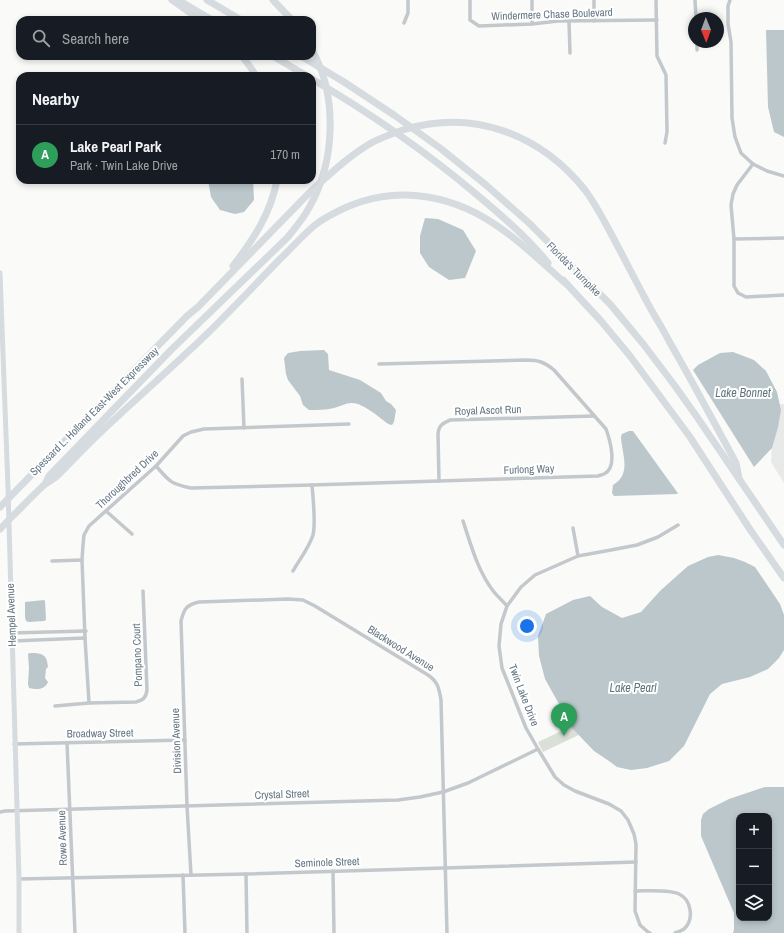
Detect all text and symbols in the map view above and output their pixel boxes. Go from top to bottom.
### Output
street label: Windermere Chase Boulevard [491,5,613,23]
north arrow [688,12,724,48]
search box [16,16,316,60]
icon: search [30,27,52,49]
text: Search here [62,28,129,49]
text: Nearby [32,87,79,110]
text: Lake Pearl Park [70,136,162,157]
text: A [41,146,49,163]
text: 170 m [270,146,300,163]
text: Park · Twin Lake Drive [70,157,178,174]
street label: Florida's Turnpike [544,239,604,299]
street label: Spessard L. Holland East-West Expressway [27,343,162,478]
water label: Lake Bonnet [715,385,771,401]
street label: Royal Ascot Run [454,402,522,418]
street label: Thoroughbred Drive [93,446,161,512]
street label: Furlong Way [503,461,555,477]
street label: Hempel Avenue [3,583,19,647]
your location [517,616,537,636]
street label: Blackwood Avenue [365,622,437,674]
street label: Pompano Court [129,623,145,687]
street label: Twin Lake Drive [506,662,542,728]
water label: Lake Pearl [609,680,657,696]
pin: A [551,703,577,736]
street label: Division Avenue [168,708,184,774]
street label: Broadway Street [67,725,134,741]
street label: Crystal Street [254,786,310,802]
street label: Rowe Avenue [54,810,70,866]
map controls [736,813,772,921]
button: + [736,813,772,849]
button: − [736,849,772,885]
street label: Seminole Street [294,854,360,870]
button: layers [736,885,772,921]

